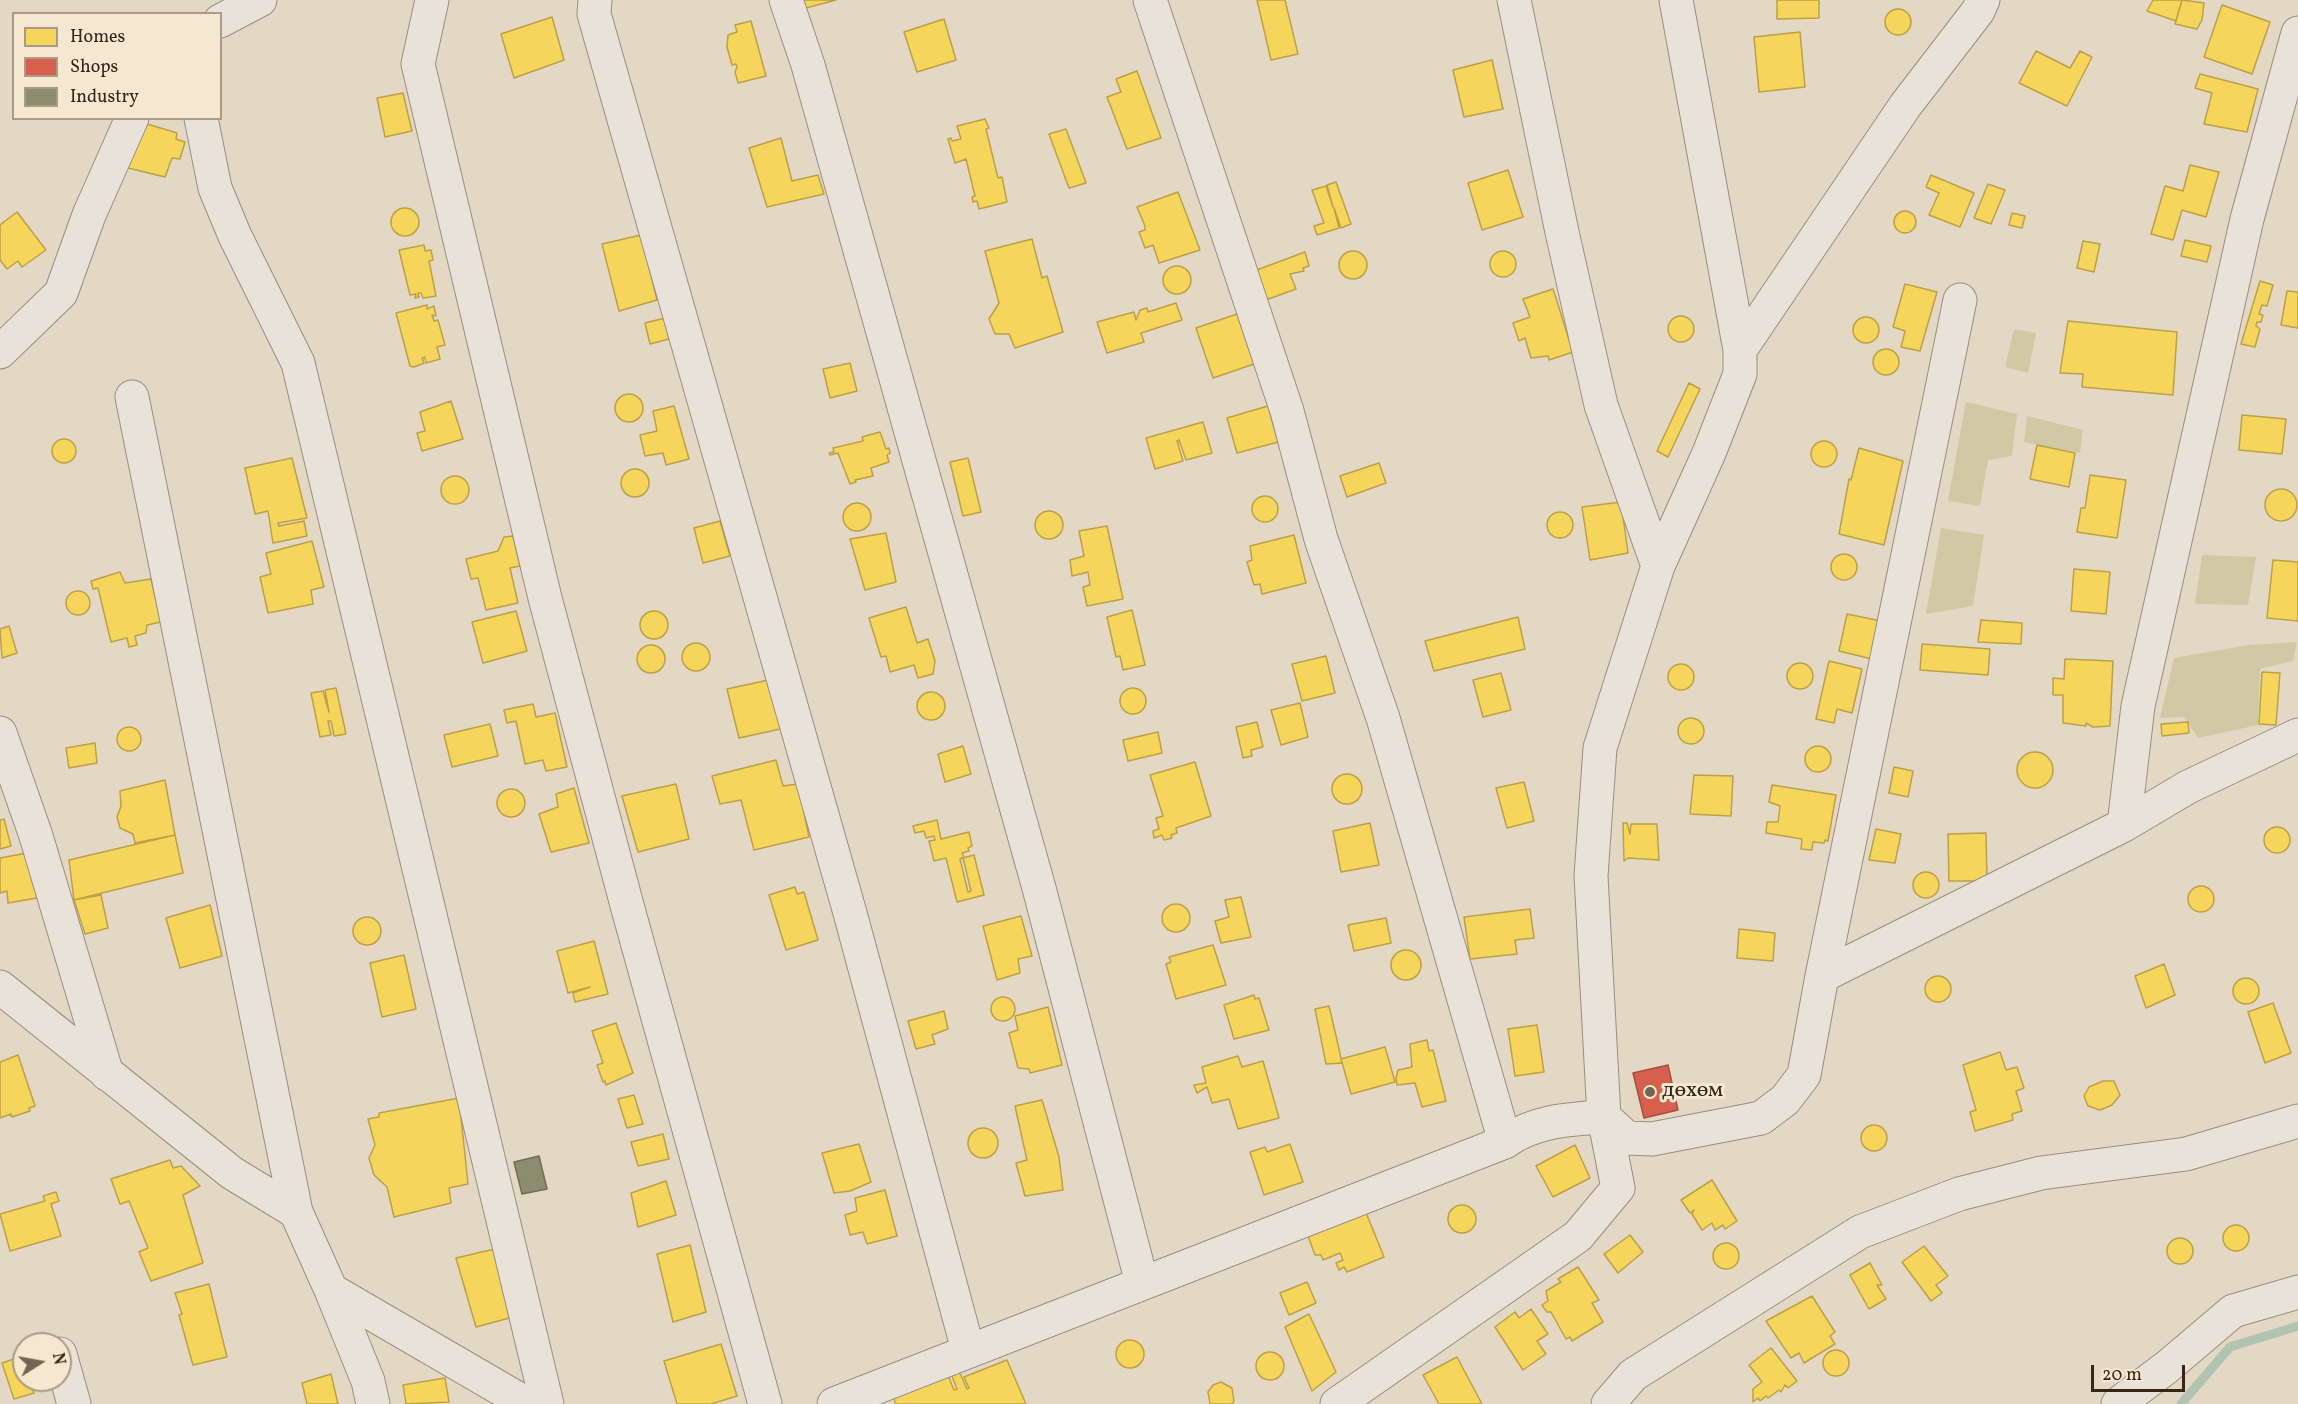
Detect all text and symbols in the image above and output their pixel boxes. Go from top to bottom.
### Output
legend [12,12,222,120]
text: Homes [70,25,125,50]
text: Shops [70,55,118,80]
text: Industry [70,85,139,110]
place label: дөхөм [1662,1079,1723,1105]
marker: дөхөм [1643,1085,1657,1099]
north arrow [12,1332,72,1392]
text: N [46,1351,70,1367]
scale bar [2094,1353,2188,1391]
text: 20 m [2102,1363,2142,1388]

